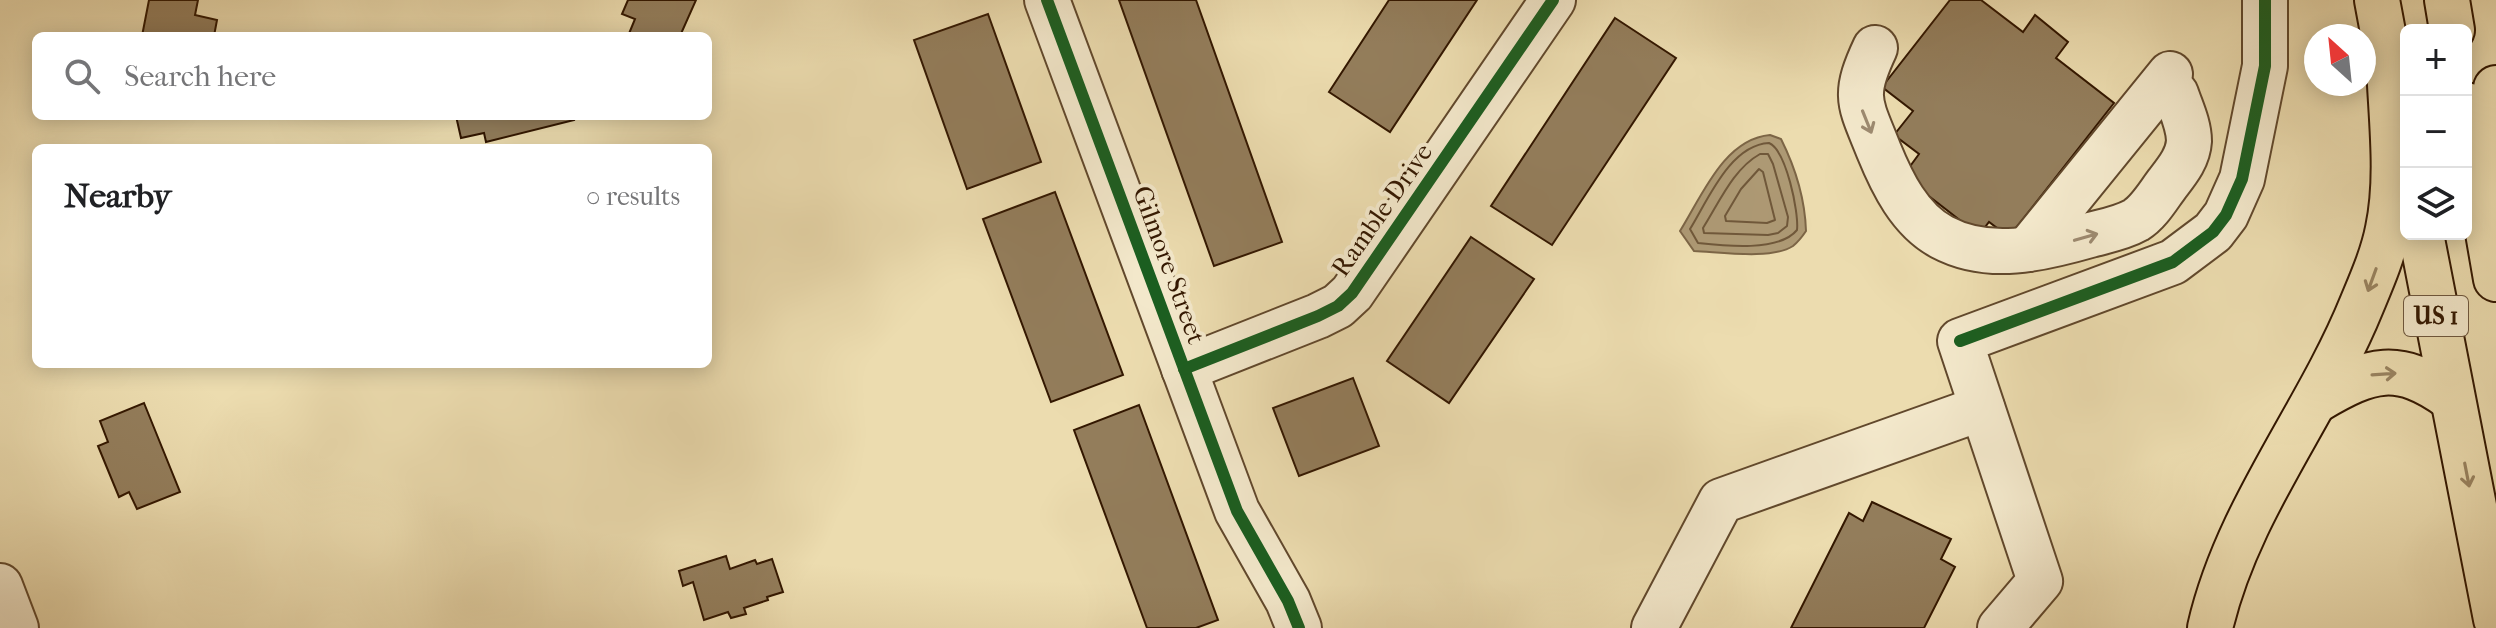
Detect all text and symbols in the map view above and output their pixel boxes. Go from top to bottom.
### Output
north arrow [2304,24,2376,96]
map controls [2400,24,2472,240]
button: + [2400,24,2472,96]
search box [32,32,712,120]
icon: search [60,54,104,98]
text: Search here [124,59,276,94]
button: − [2400,96,2472,168]
one-way arrow [1861,109,1876,134]
street label: Ramble Drive [1325,137,1439,282]
button: layers [2400,168,2472,240]
text: Nearby [64,176,171,216]
text: 0 results [586,181,680,212]
street label: Gilmore Street [1126,182,1212,349]
one-way arrow [2073,228,2098,243]
one-way arrow [2363,267,2378,292]
road number: US 1 [2404,296,2468,336]
one-way arrow [2371,366,2397,381]
one-way arrow [2460,461,2475,487]

